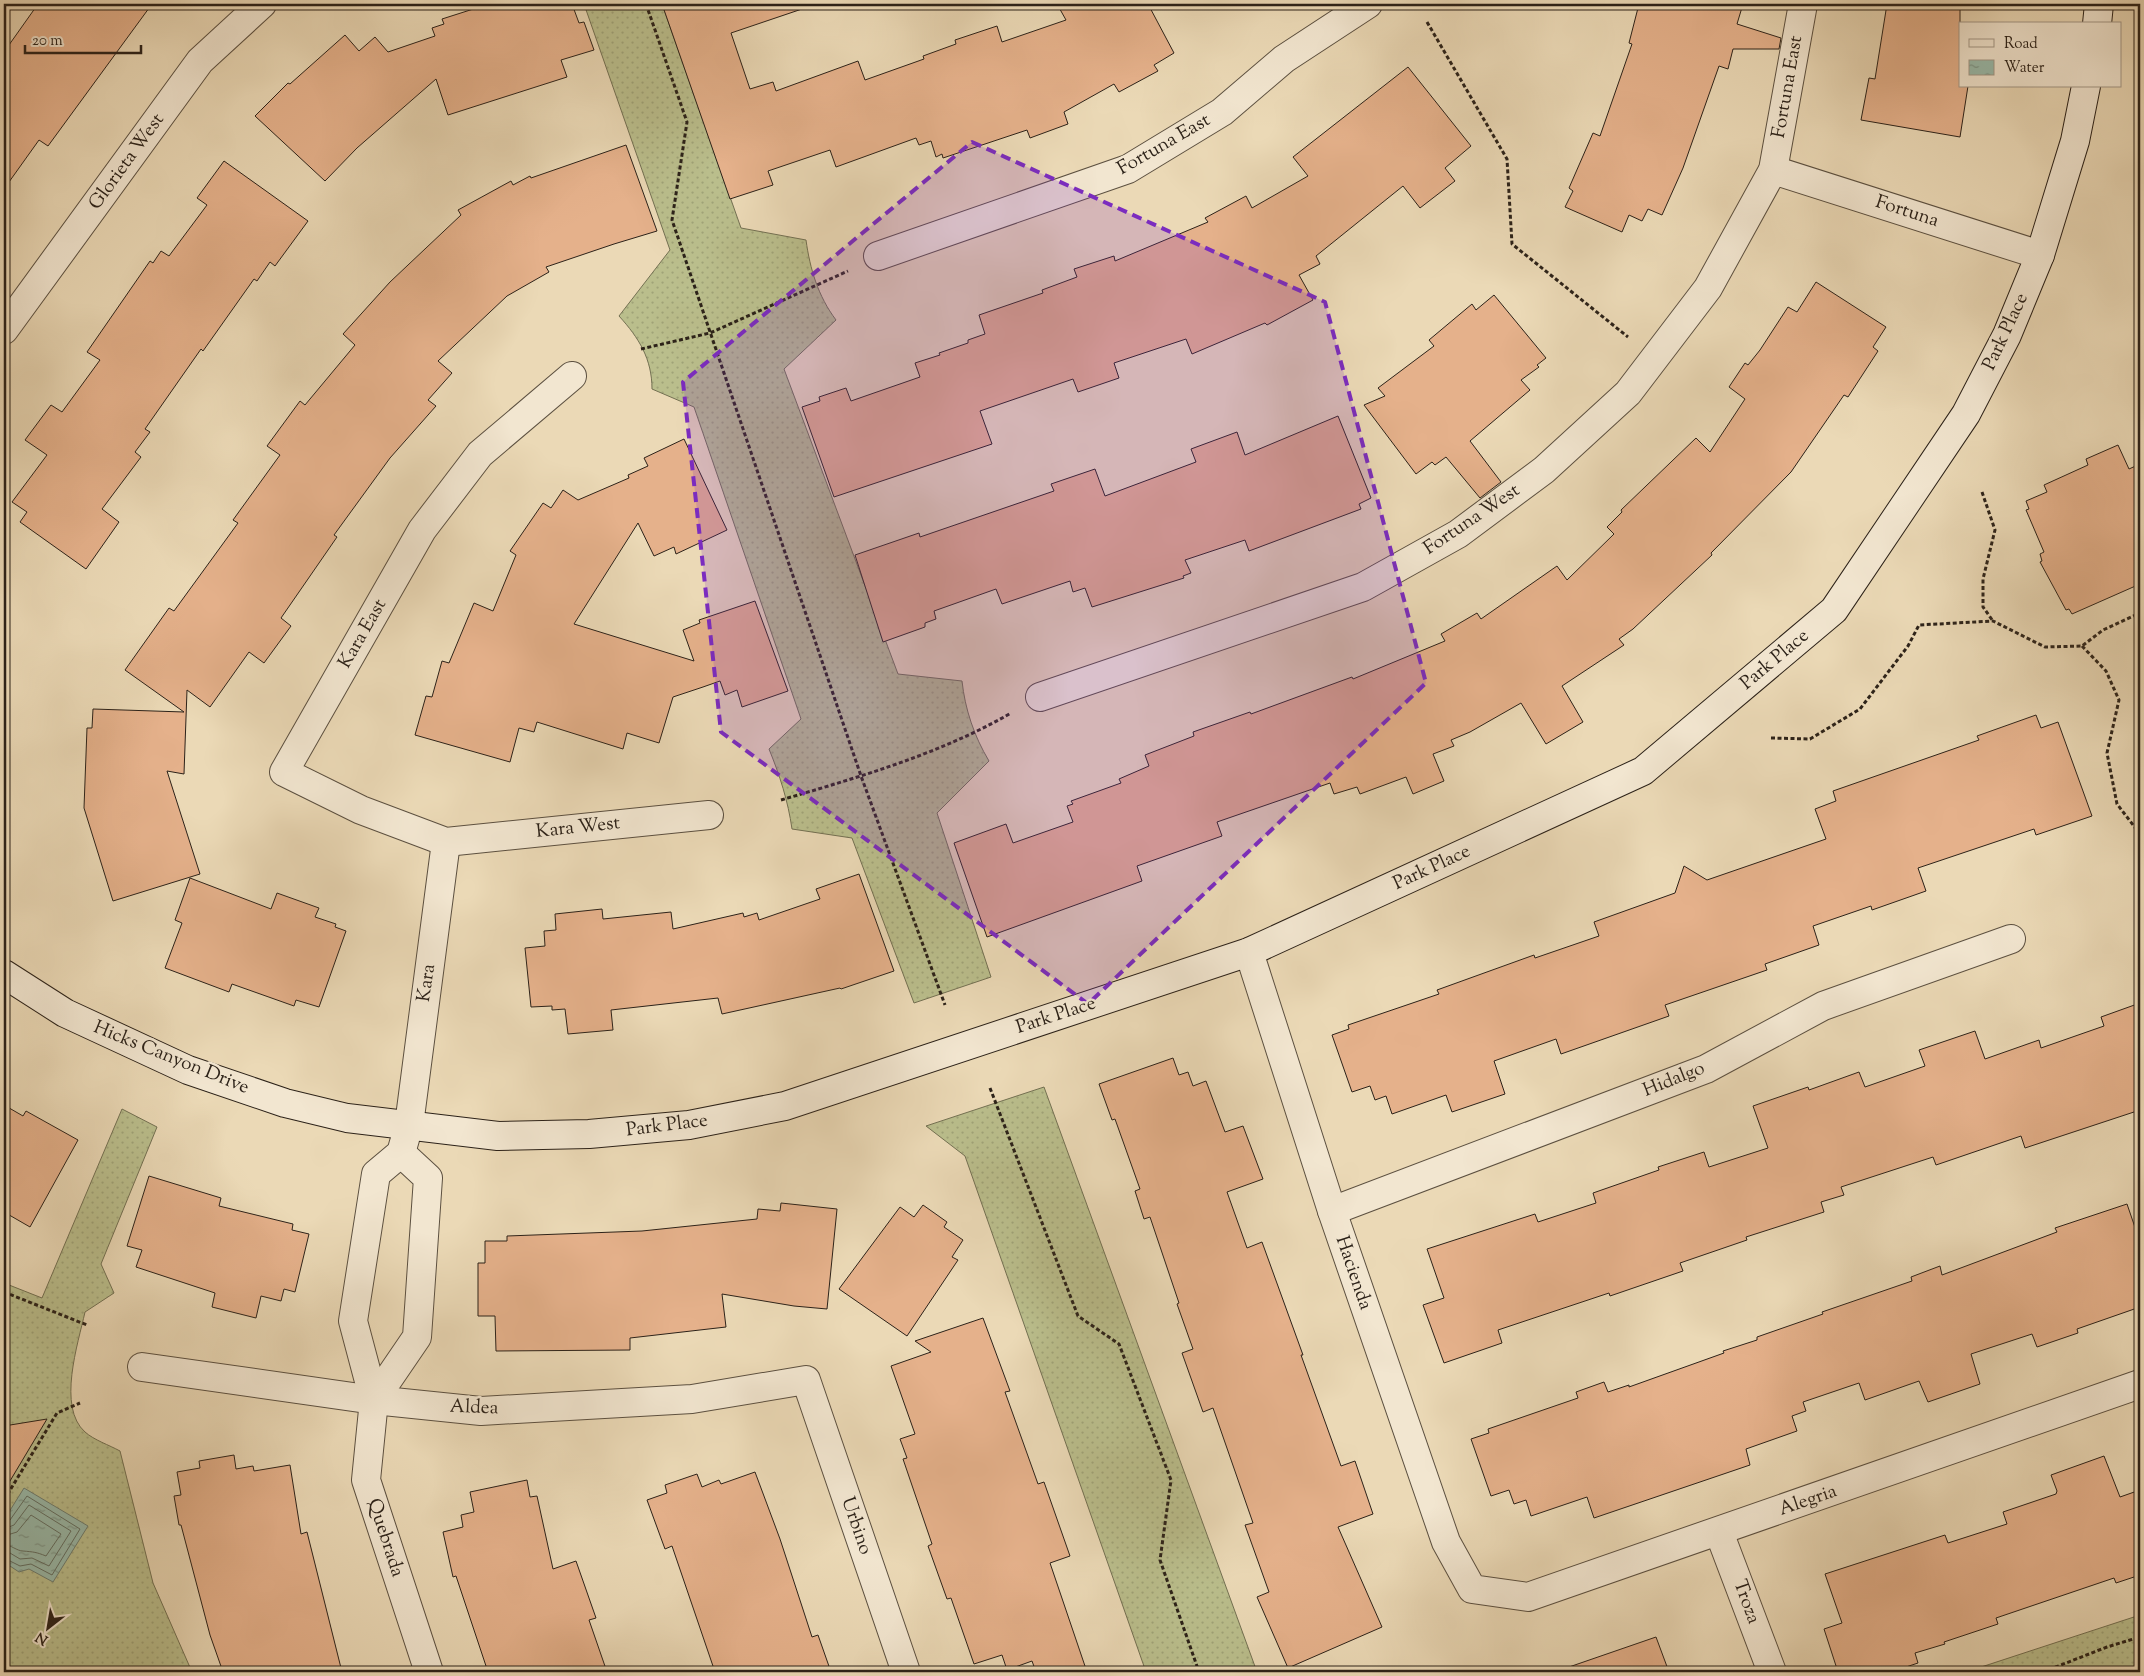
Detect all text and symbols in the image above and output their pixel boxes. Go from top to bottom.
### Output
scale bar [25,22,141,54]
legend [1959,22,2122,88]
text: 20 m [32,31,63,52]
street label: Fortuna East [1766,33,1810,140]
text: Road [2004,34,2038,55]
text: Water [2004,58,2045,79]
street label: Fortuna East [1112,107,1216,183]
street label: Glorieta West [83,108,172,216]
street label: Fortuna [1872,189,1942,235]
street label: Park Place [1976,289,2036,375]
street label: Fortuna West [1418,477,1526,562]
street label: Kara East [332,594,394,674]
street label: Park Place [1735,623,1815,697]
street label: Kara West [535,810,622,846]
street label: Park Place [1389,838,1475,898]
street label: Kara [411,962,443,1004]
street label: Park Place [1013,990,1099,1042]
street label: Hicks Canyon Drive [89,1014,253,1102]
street label: Hidalgo [1639,1055,1709,1105]
street label: Park Place [624,1108,710,1144]
street label: Hacienda [1328,1232,1378,1314]
street label: Aldea [449,1394,499,1422]
street label: Alegria [1775,1478,1841,1524]
street label: Urbino [834,1493,878,1559]
street label: Quebrada [360,1495,410,1581]
street label: Troza [1726,1576,1766,1628]
north arrow [22,1604,72,1654]
text: N [32,1626,52,1649]

